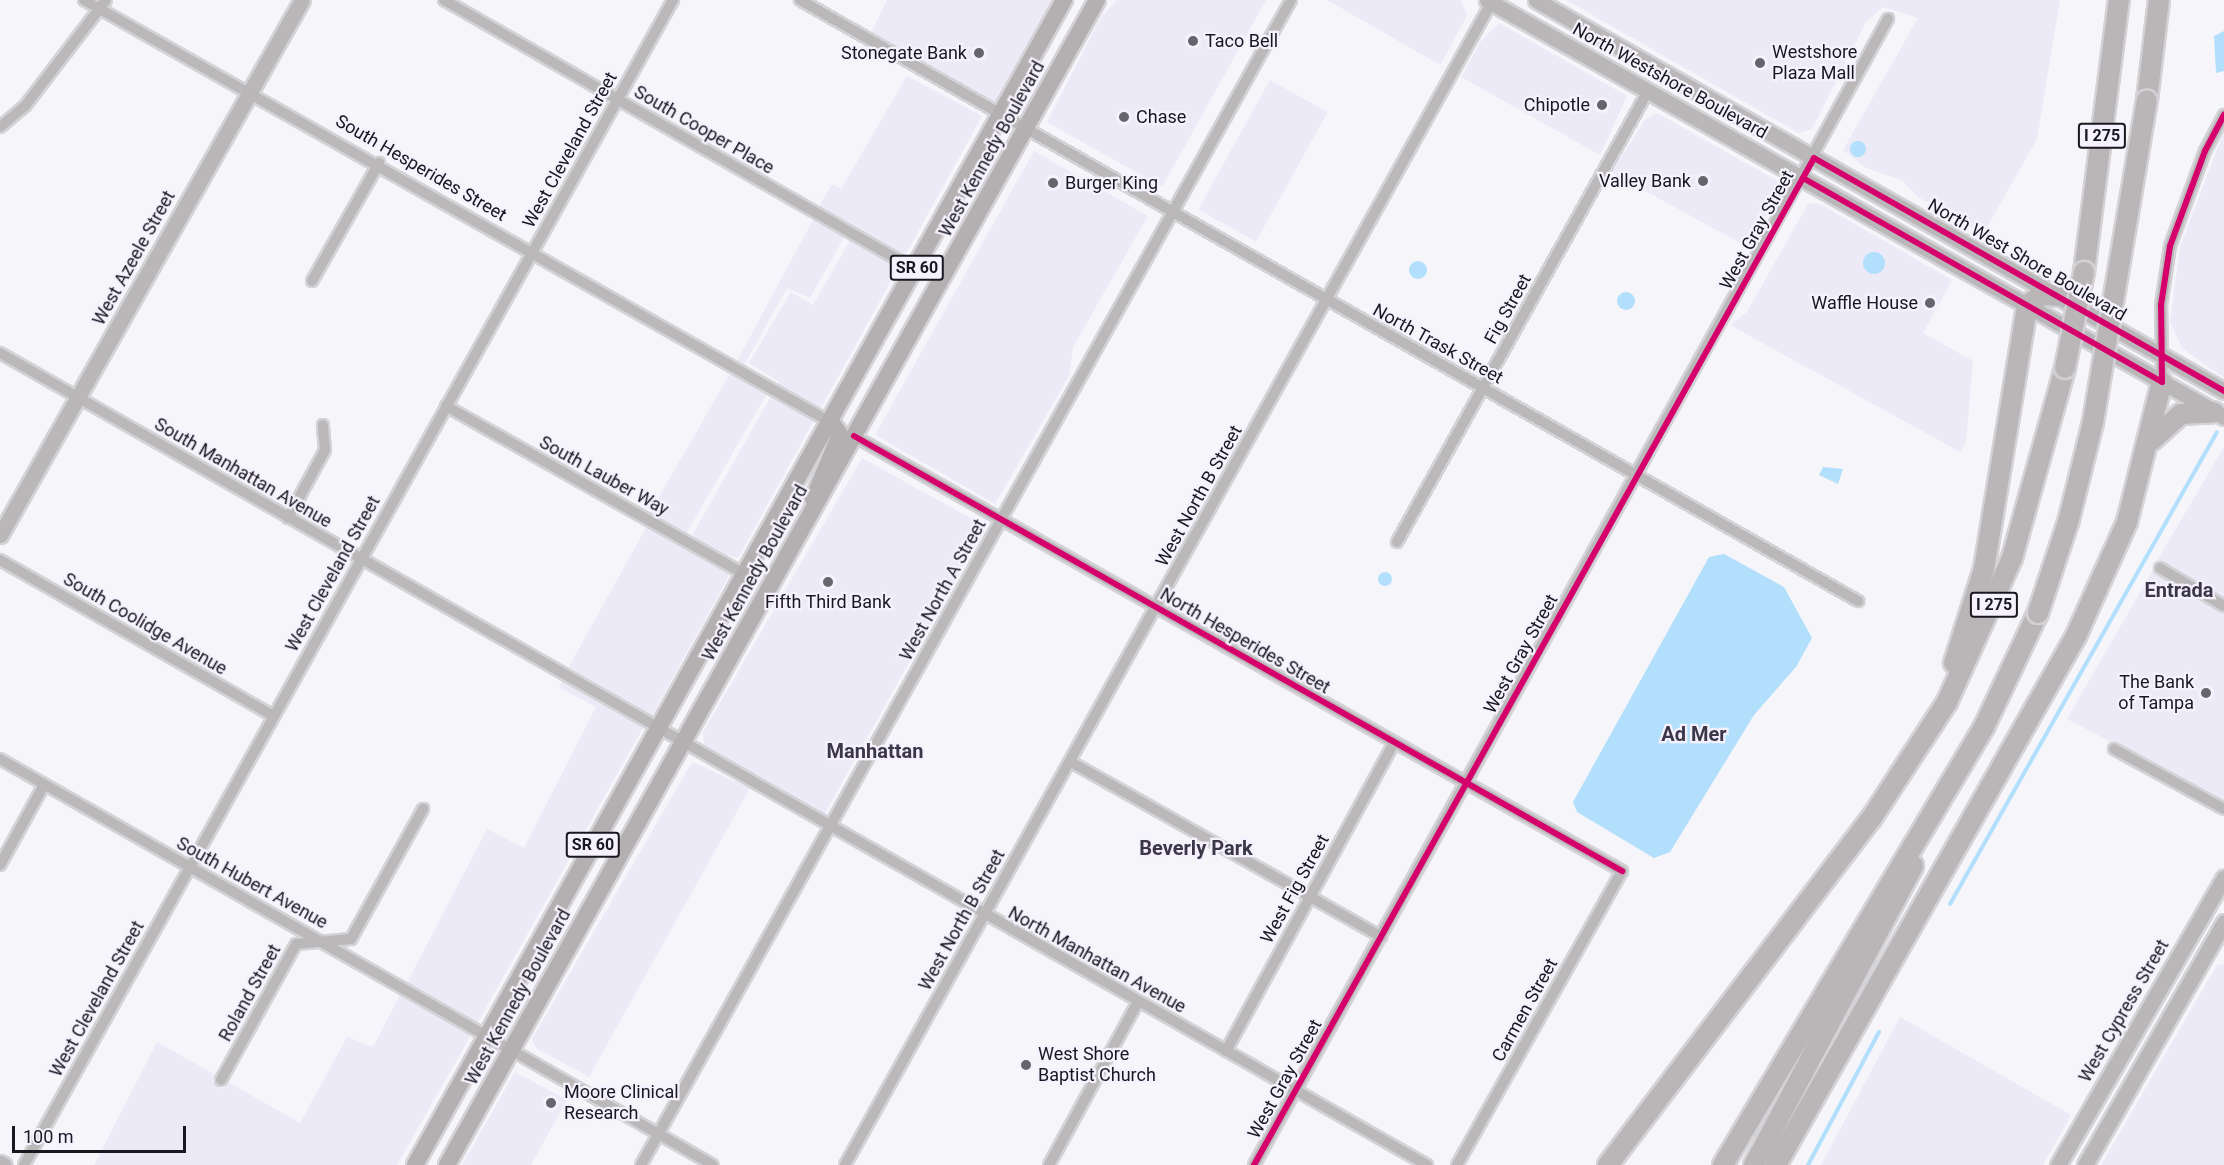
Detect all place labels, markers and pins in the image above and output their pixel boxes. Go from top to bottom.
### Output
place label: Taco Bell [1205,30,1278,52]
marker: Taco Bell [1186,34,1200,48]
place label: Stonegate Bank [841,42,967,64]
place label: Westshore Plaza Mall [1772,42,1857,84]
marker: Stonegate Bank [972,46,986,60]
marker: Westshore Plaza Mall [1753,56,1767,70]
place label: Chipotle [1524,94,1590,116]
marker: Chipotle [1595,98,1609,112]
place label: Chase [1136,106,1186,128]
marker: Chase [1117,110,1131,124]
place label: Valley Bank [1599,170,1691,192]
place label: Burger King [1065,172,1158,194]
marker: Valley Bank [1696,174,1710,188]
marker: Burger King [1046,176,1060,190]
place label: Waffle House [1811,292,1918,314]
marker: Waffle House [1923,296,1937,310]
marker: Fifth Third Bank [821,575,835,589]
place label: Fifth Third Bank [765,591,891,613]
place label: The Bank of Tampa [2118,672,2194,714]
marker: The Bank of Tampa [2199,686,2213,700]
place label: West Shore Baptist Church [1038,1044,1156,1086]
marker: West Shore Baptist Church [1019,1058,1033,1072]
place label: Moore Clinical Research [564,1082,679,1124]
marker: Moore Clinical Research [542,1094,560,1112]

